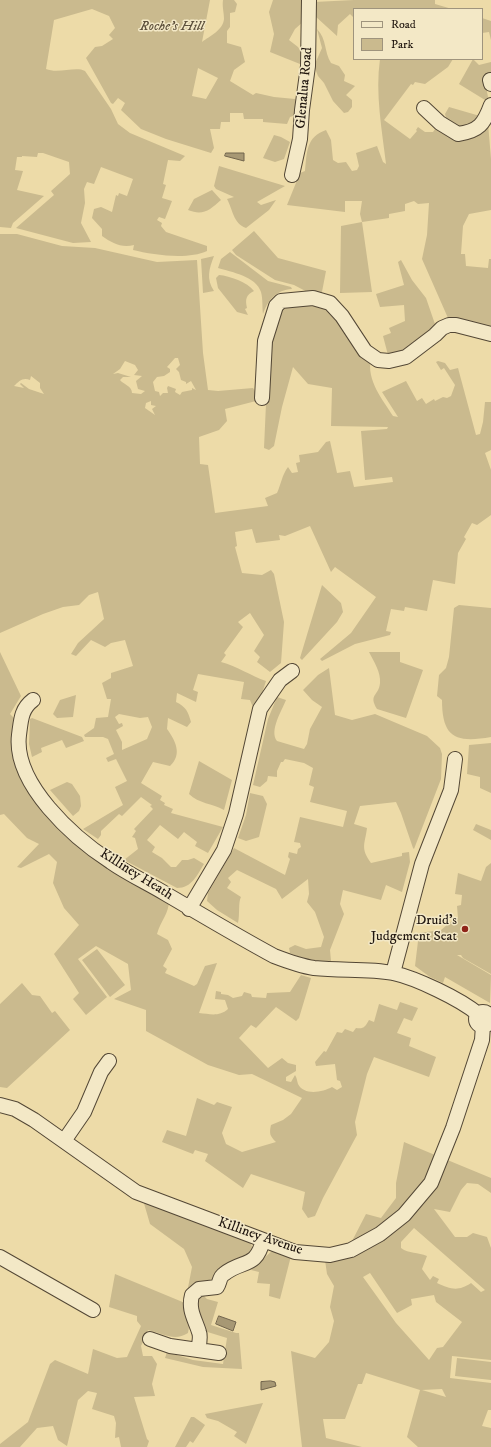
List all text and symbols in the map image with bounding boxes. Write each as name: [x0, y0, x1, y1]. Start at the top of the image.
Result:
legend: [353, 8, 483, 60]
text: Road: [391, 17, 416, 32]
park label: Roche's Hill: [140, 19, 204, 35]
text: Park: [391, 37, 413, 52]
street label: Glenalua Road: [293, 46, 317, 130]
street label: Killiney Heath: [96, 846, 176, 904]
place label: Druid's Judgement Seat: [371, 913, 457, 946]
marker: Druid's Judgement Seat: [460, 924, 470, 934]
street label: Killiney Avenue: [215, 1215, 305, 1259]

